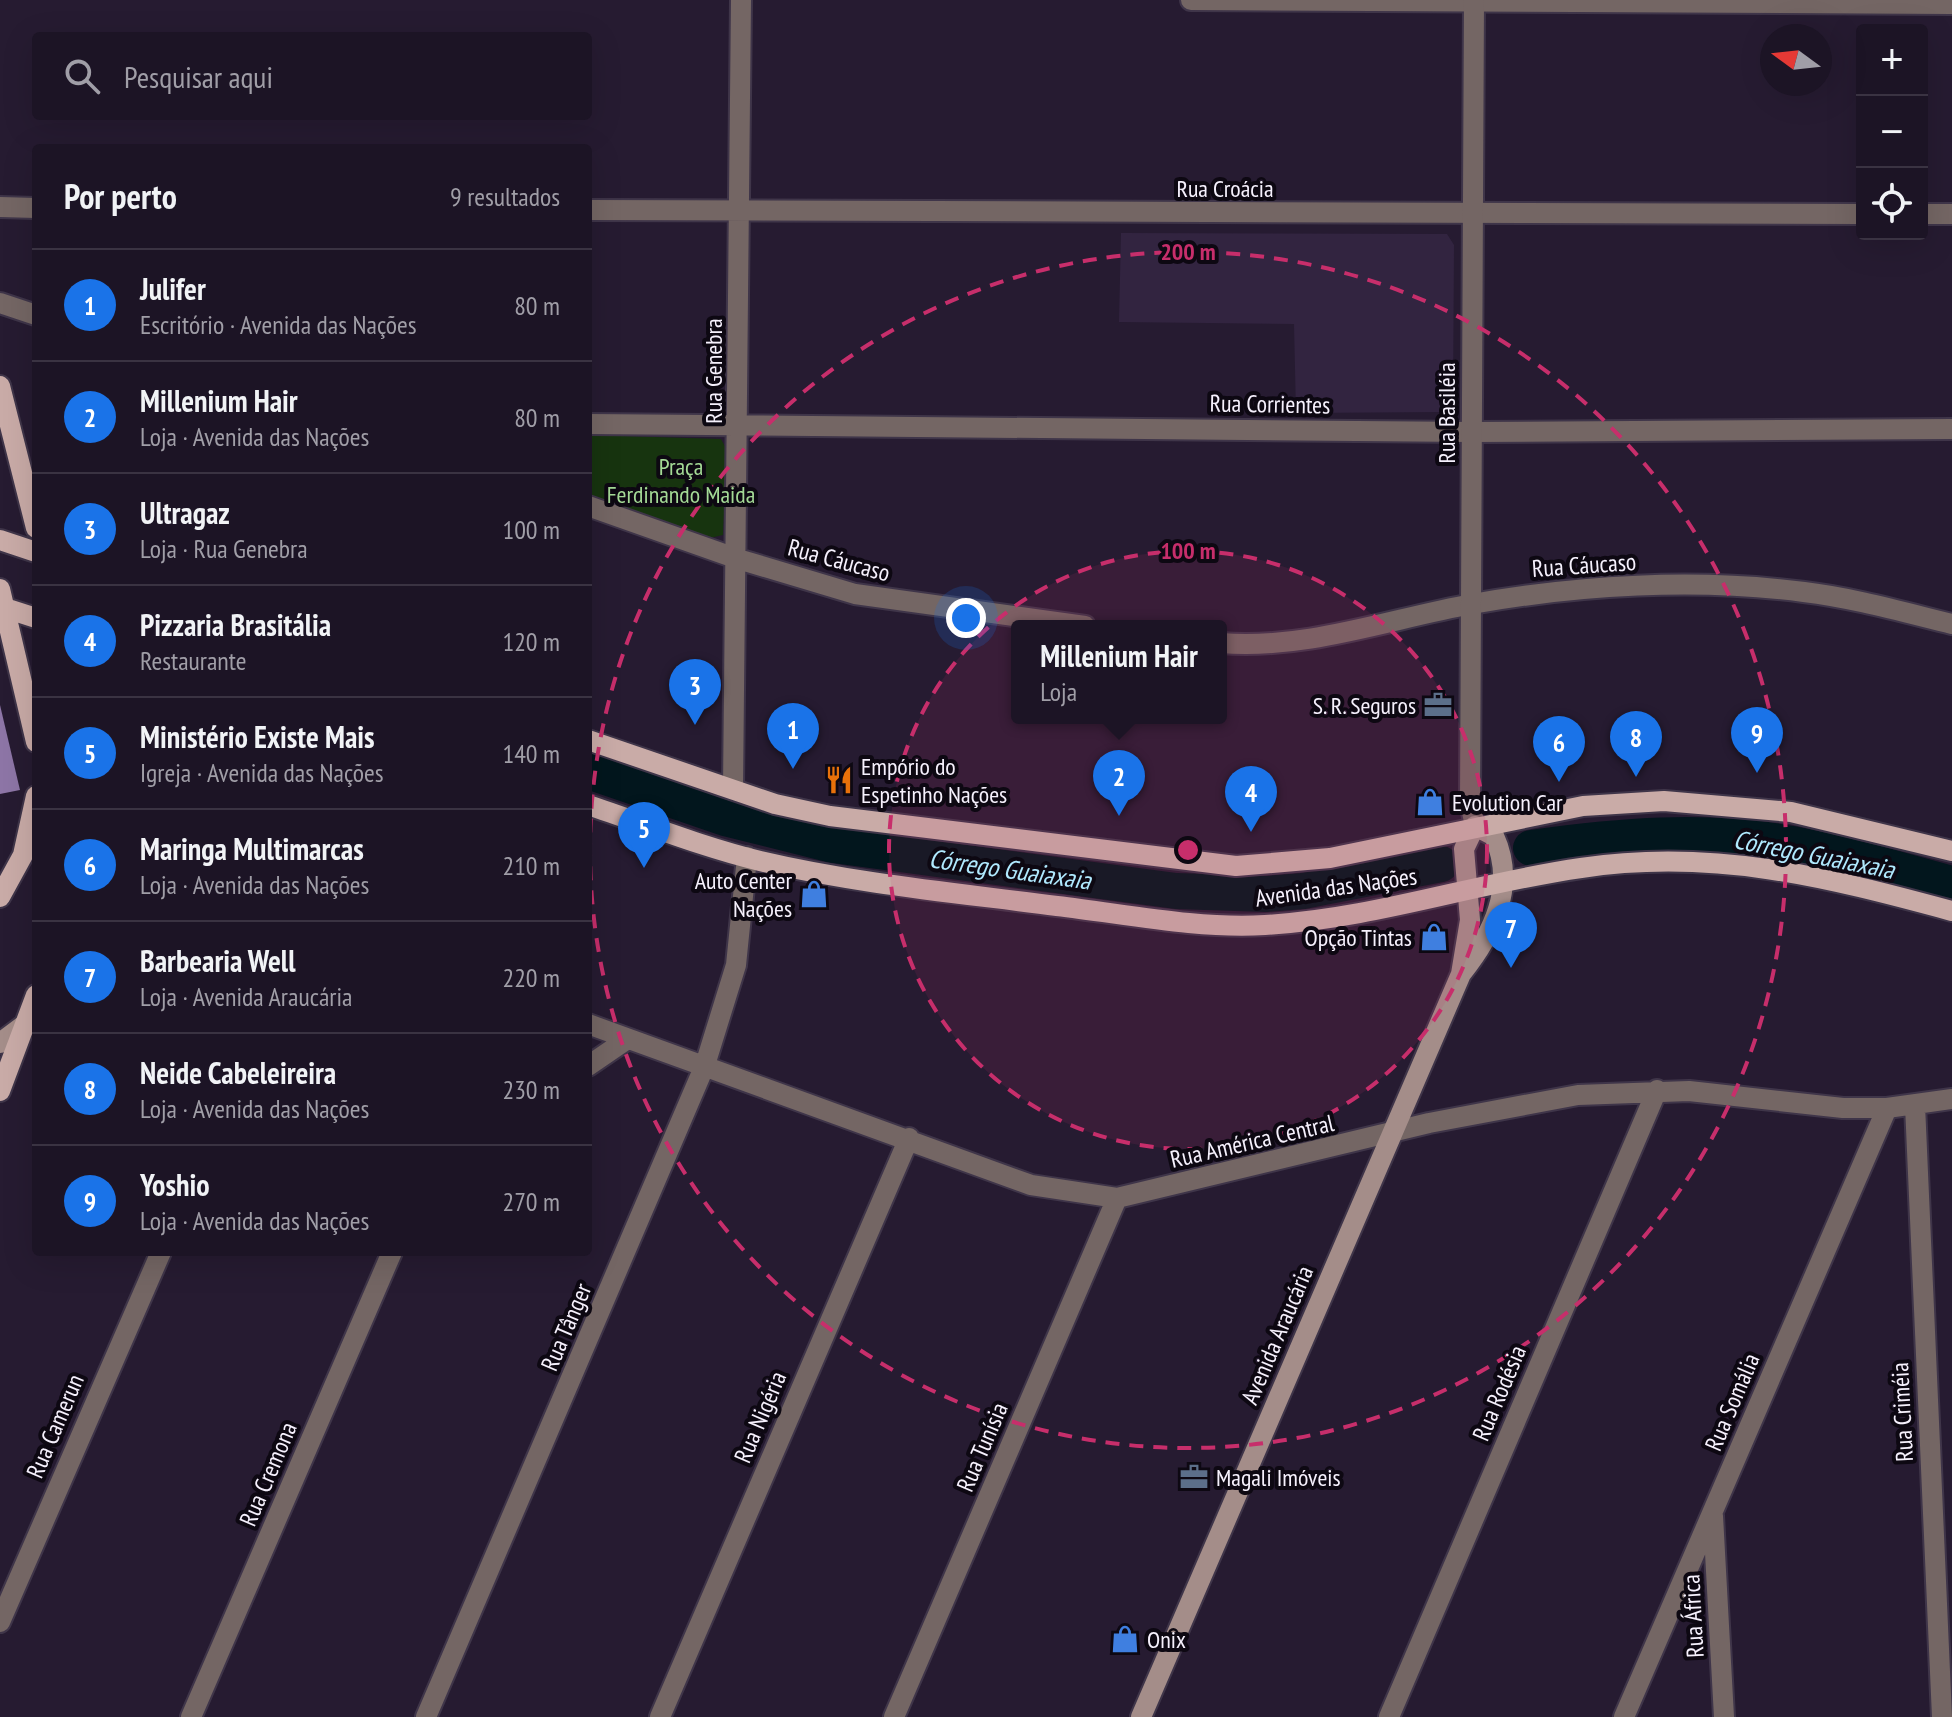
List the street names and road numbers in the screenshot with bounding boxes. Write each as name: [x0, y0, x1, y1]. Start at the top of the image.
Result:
street label: Rua Croácia: [1176, 173, 1274, 204]
street label: Rua Genebra: [698, 318, 729, 424]
street label: Rua Basiléia: [1431, 362, 1462, 464]
street label: Rua Corrientes: [1209, 387, 1331, 421]
street label: Rua Cáucaso: [785, 532, 893, 588]
street label: Rua Cáucaso: [1531, 546, 1637, 584]
street label: Avenida das Nações: [1253, 860, 1419, 914]
street label: Rua América Central: [1167, 1107, 1337, 1175]
street label: Avenida Araucária: [1234, 1261, 1320, 1409]
street label: Rua Tânger: [534, 1278, 598, 1376]
street label: Rua Rodésia: [1465, 1341, 1533, 1445]
street label: Rua Somália: [1698, 1349, 1766, 1455]
street label: Rua Criméia: [1884, 1362, 1920, 1462]
street label: Rua Nigéria: [727, 1367, 793, 1467]
street label: Rua Camerun: [19, 1369, 91, 1483]
street label: Rua Tunísia: [949, 1398, 1015, 1496]
street label: Rua Cremona: [232, 1417, 304, 1531]
street label: Rua África: [1675, 1574, 1711, 1658]

